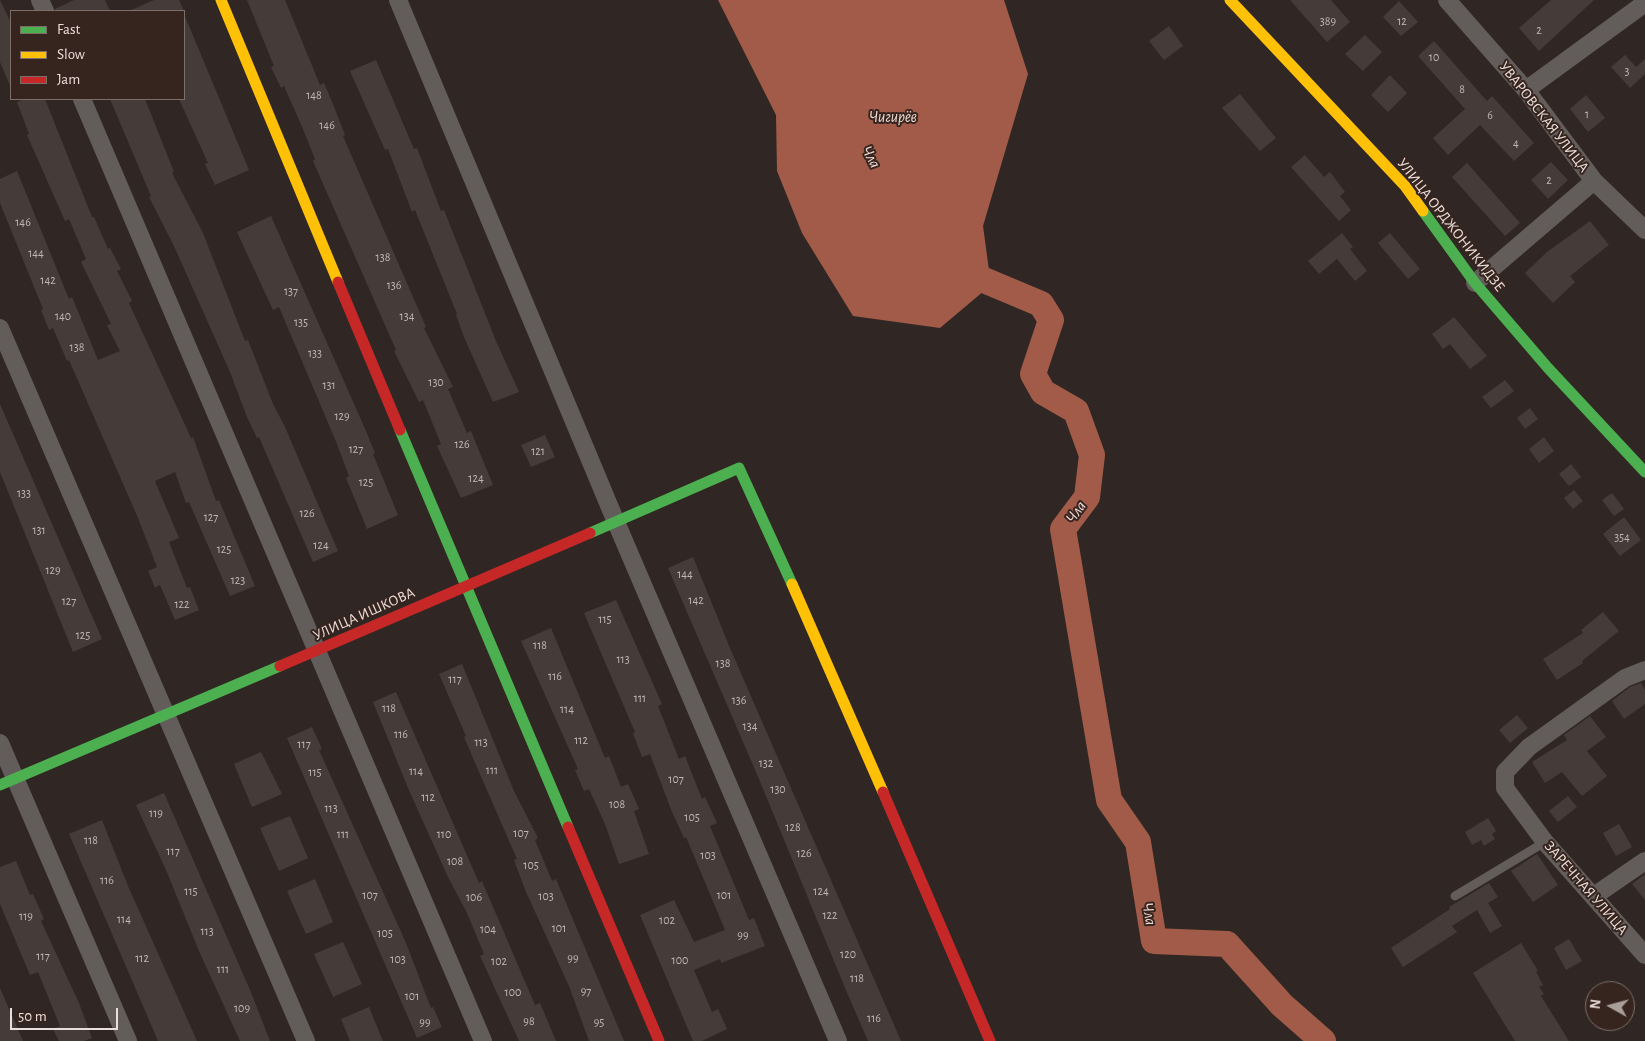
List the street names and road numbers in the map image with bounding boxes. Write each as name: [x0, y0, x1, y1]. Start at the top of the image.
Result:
street label: УВАРОВСКАЯ УЛИЦА: [1495, 58, 1593, 176]
street label: УЛИЦА ОРДЖОНИКИДЗЕ: [1393, 155, 1509, 295]
street label: УЛИЦА ИШКОВА: [310, 583, 418, 645]
street label: ЗАРЕЧНАЯ УЛИЦА: [1540, 837, 1632, 939]

